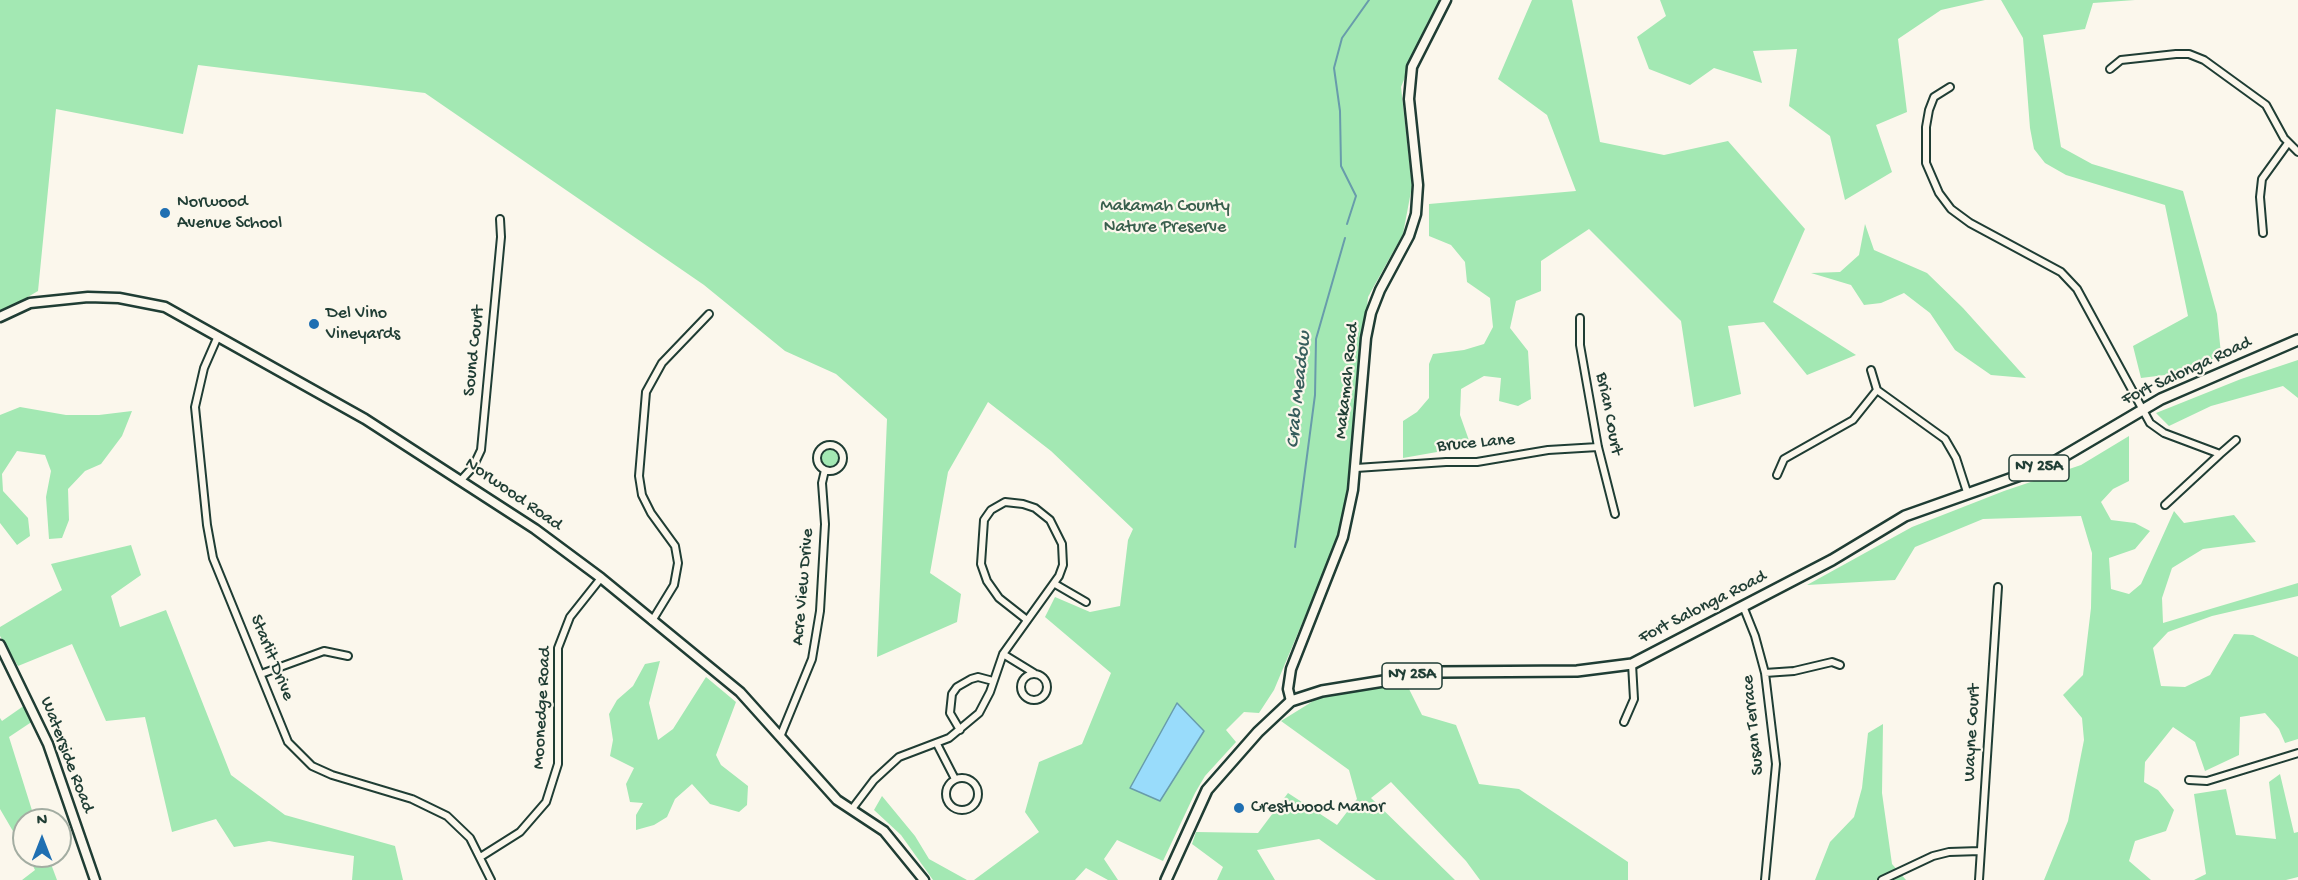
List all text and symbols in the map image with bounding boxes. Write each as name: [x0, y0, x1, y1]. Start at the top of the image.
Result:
place label: Norwood Avenue School: [177, 192, 282, 234]
park label: Makamah County Nature Preserve: [1100, 196, 1230, 238]
marker: Norwood Avenue School: [158, 206, 172, 220]
place label: Del Vino Vineyards: [326, 303, 400, 346]
street label: Sound Court: [460, 305, 490, 397]
marker: Del Vino Vineyards: [307, 317, 321, 331]
street label: Makamah Road: [1331, 322, 1365, 440]
water label: Crab Meadow: [1282, 330, 1318, 450]
street label: Fort Salonga Road: [2119, 333, 2255, 411]
street label: Brian Court: [1589, 371, 1627, 457]
street label: Bruce Lane: [1436, 430, 1516, 458]
street label: Norwood Road: [460, 453, 566, 537]
road number: NY 25A: [2009, 455, 2069, 481]
street label: Acre View Drive: [788, 528, 820, 646]
street label: Fort Salonga Road: [1635, 566, 1771, 650]
street label: Starlit Drive: [244, 612, 298, 704]
street label: Moonedge Road: [529, 646, 557, 770]
road number: NY 25A: [1382, 663, 1442, 689]
street label: Susan Terrace: [1738, 674, 1770, 776]
street label: Wayne Court: [1960, 684, 1986, 782]
street label: Waterside Road: [34, 694, 98, 816]
place label: Crestwood Manor: [1251, 797, 1385, 819]
marker: Crestwood Manor: [1232, 801, 1246, 815]
north arrow: [12, 808, 72, 868]
text: N: [37, 812, 47, 831]

